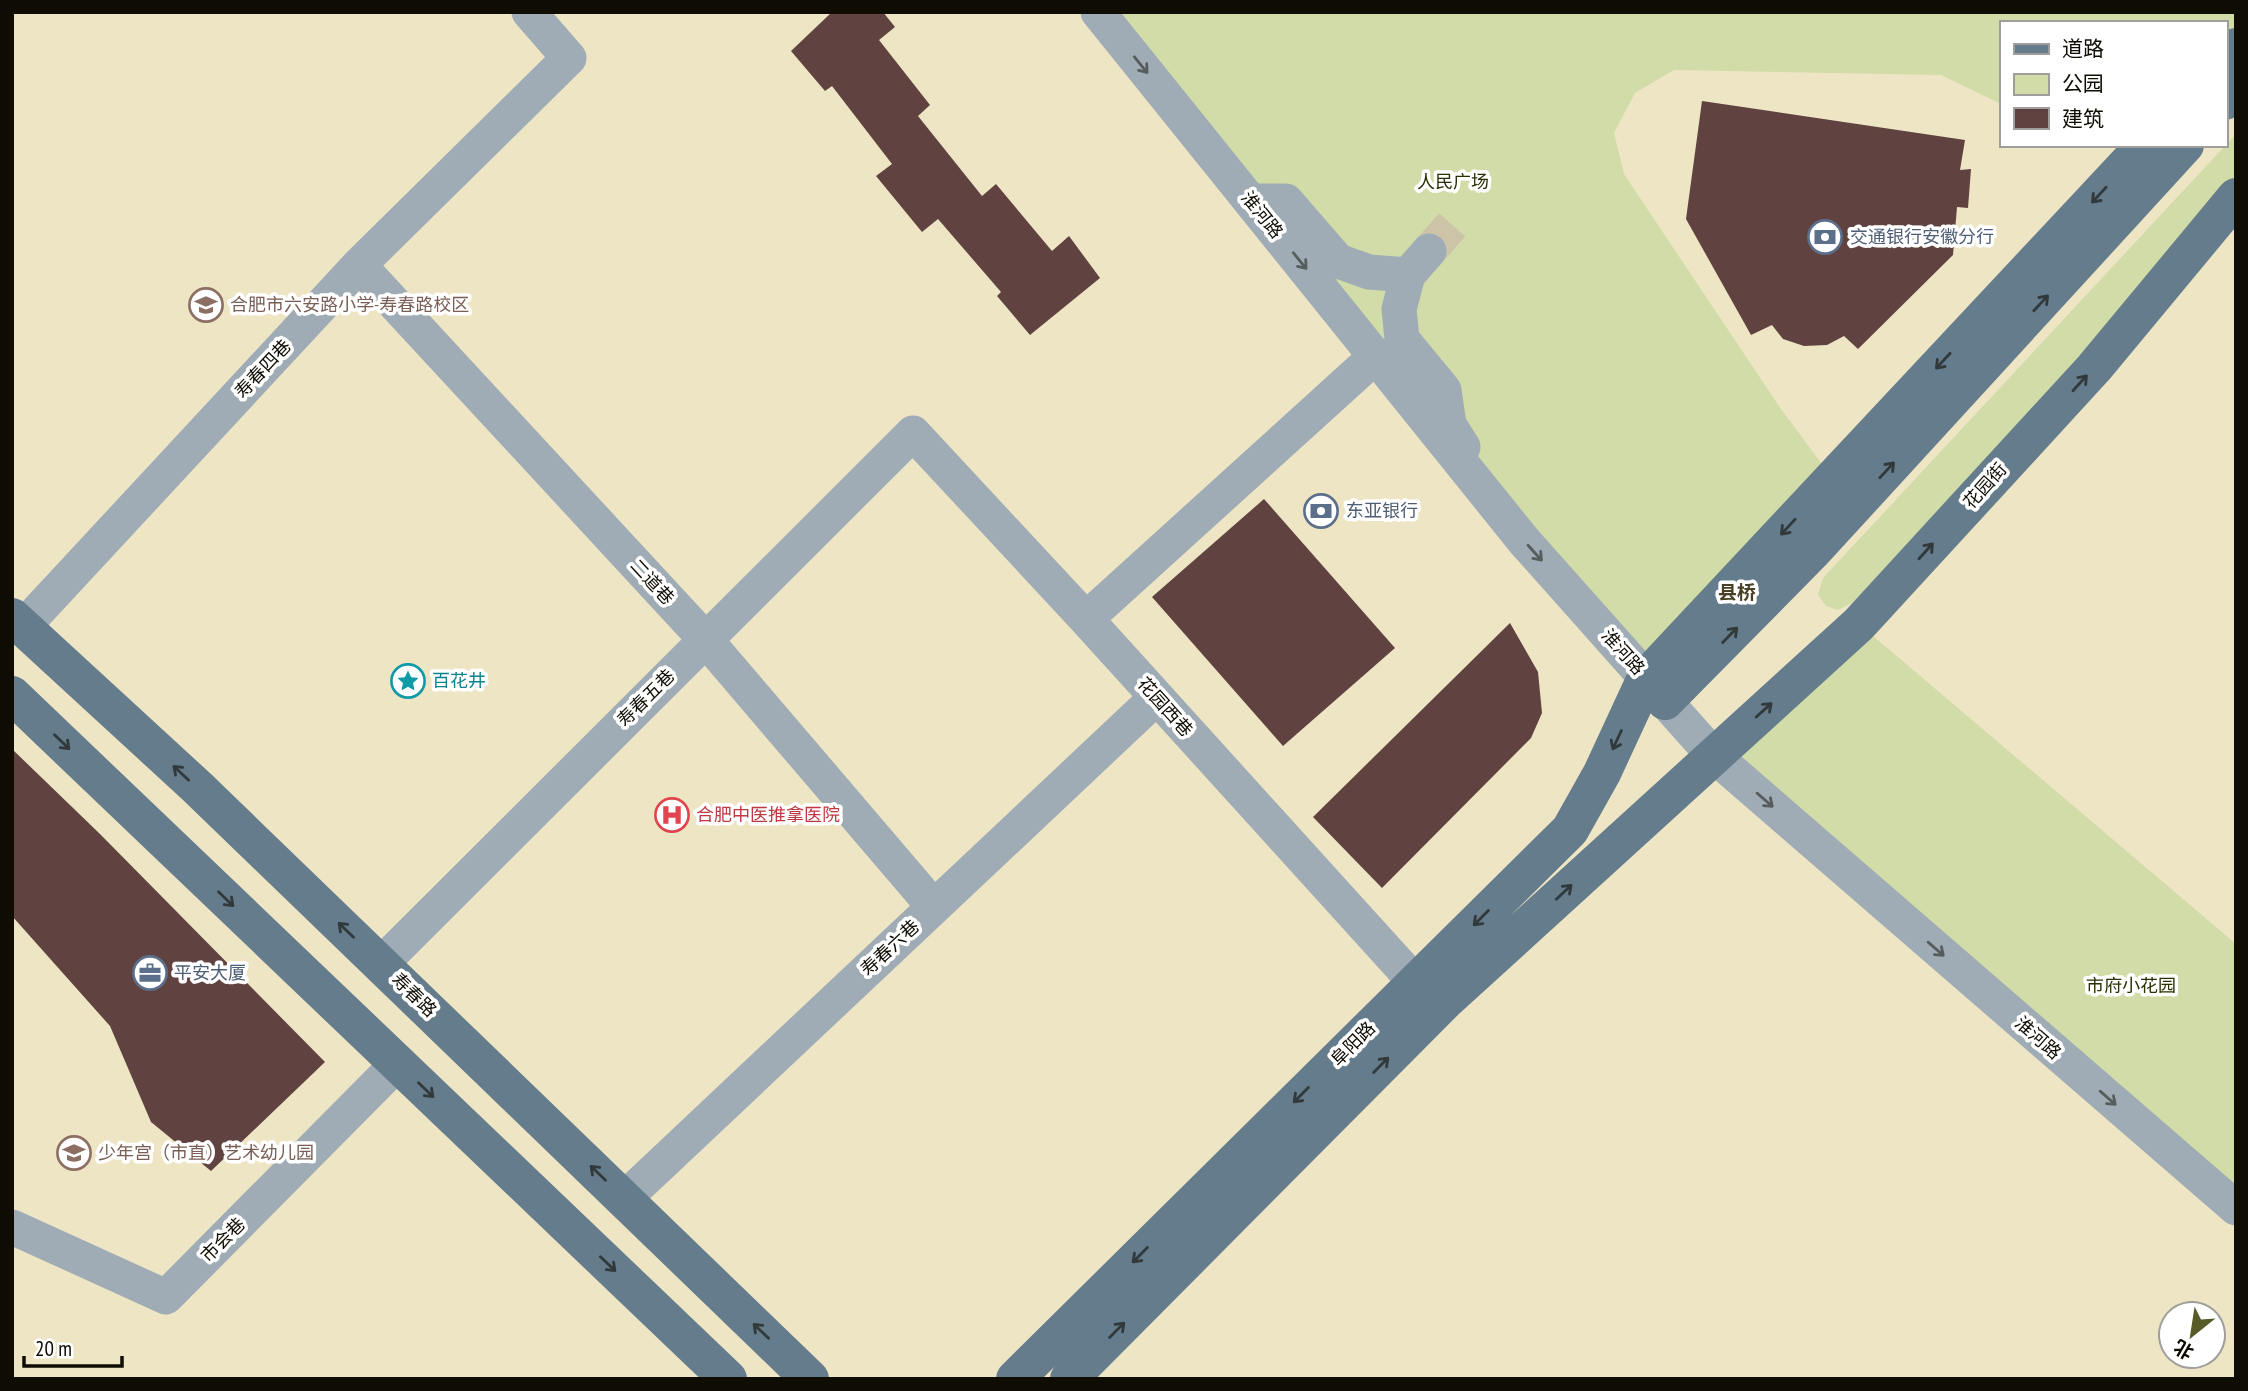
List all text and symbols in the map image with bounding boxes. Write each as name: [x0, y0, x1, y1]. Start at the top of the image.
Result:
legend: [2000, 21, 2227, 147]
text: 道路: [2062, 35, 2104, 62]
one-way arrow: [1133, 56, 1149, 74]
text: 公园: [2062, 70, 2104, 97]
text: 建筑: [2062, 105, 2104, 132]
park label: 人民广场: [1417, 170, 1489, 193]
street label: 淮河路: [1236, 186, 1288, 243]
one-way arrow: [2090, 186, 2107, 203]
bank icon: 交通银行安徽分行: [1806, 218, 1844, 256]
place label: 交通银行安徽分行: [1850, 225, 1994, 248]
one-way arrow: [1292, 252, 1307, 270]
school or university icon: 合肥市六安路小学-寿春路校区: [187, 286, 225, 324]
place label: 合肥市六安路小学-寿春路校区: [230, 293, 469, 316]
one-way arrow: [2032, 294, 2048, 312]
street label: 寿春四巷: [230, 334, 296, 403]
one-way arrow: [1935, 352, 1952, 369]
one-way arrow: [2072, 374, 2088, 392]
street label: 花园街: [1958, 458, 2011, 513]
one-way arrow: [1879, 461, 1895, 479]
bank icon: 东亚银行: [1302, 492, 1340, 530]
place label: 东亚银行: [1346, 499, 1418, 522]
one-way arrow: [1779, 518, 1796, 535]
one-way arrow: [1918, 543, 1935, 560]
one-way arrow: [1527, 544, 1543, 562]
street label: 二道巷: [626, 554, 679, 609]
district label: 县桥: [1718, 580, 1756, 604]
street label: 淮河路: [1597, 624, 1650, 679]
one-way arrow: [1722, 627, 1739, 644]
place icon: 百花井: [389, 662, 427, 700]
street label: 寿春五巷: [612, 664, 679, 731]
place label: 百花井: [432, 669, 486, 692]
street label: 花园西巷: [1133, 672, 1198, 741]
one-way arrow: [1755, 702, 1773, 718]
one-way arrow: [1610, 729, 1623, 750]
one-way arrow: [53, 734, 70, 751]
one-way arrow: [173, 764, 190, 781]
one-way arrow: [1755, 792, 1773, 808]
hospital icon: 合肥中医推拿医院: [653, 796, 691, 834]
place label: 合肥中医推拿医院: [696, 803, 840, 826]
one-way arrow: [1555, 884, 1573, 900]
one-way arrow: [217, 891, 234, 908]
one-way arrow: [1472, 909, 1489, 926]
street label: 寿春六巷: [855, 915, 924, 981]
one-way arrow: [338, 921, 355, 938]
one-way arrow: [1927, 941, 1945, 957]
office icon: 平安大厦: [131, 954, 169, 992]
place label: 平安大厦: [174, 961, 246, 984]
street label: 寿春路: [387, 968, 442, 1022]
park label: 市府小花园: [2086, 974, 2176, 997]
street label: 淮河路: [2010, 1011, 2066, 1064]
street label: 阜阳路: [1325, 1016, 1380, 1071]
one-way arrow: [1373, 1057, 1390, 1074]
one-way arrow: [417, 1082, 434, 1099]
one-way arrow: [1293, 1087, 1310, 1104]
one-way arrow: [2099, 1090, 2117, 1106]
school or university icon: 少年宫（市直）艺术幼儿园: [55, 1134, 93, 1172]
place label: 少年宫（市直）艺术幼儿园: [98, 1141, 314, 1164]
one-way arrow: [589, 1165, 606, 1182]
street label: 市会巷: [195, 1212, 250, 1267]
one-way arrow: [1131, 1247, 1148, 1264]
one-way arrow: [599, 1256, 616, 1273]
north arrow: [2157, 1300, 2227, 1370]
one-way arrow: [1108, 1322, 1125, 1339]
one-way arrow: [753, 1323, 770, 1340]
scale bar: [24, 1324, 122, 1368]
text: 20 m: [35, 1335, 72, 1362]
text: 北: [2169, 1335, 2198, 1365]

